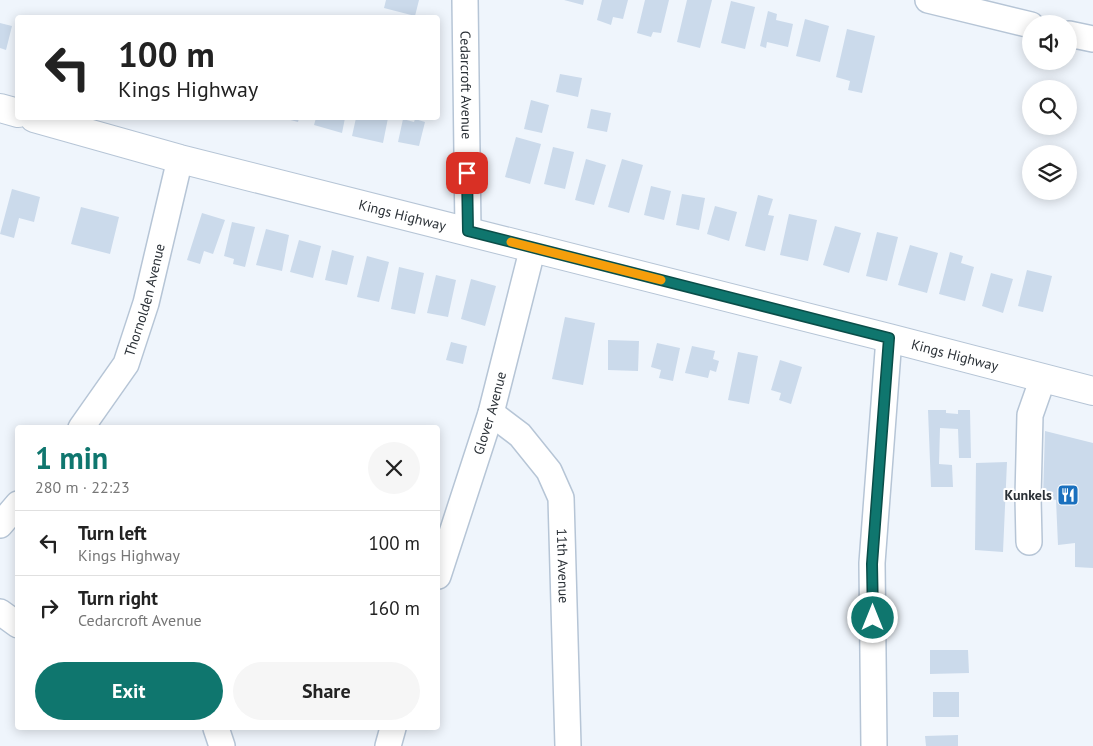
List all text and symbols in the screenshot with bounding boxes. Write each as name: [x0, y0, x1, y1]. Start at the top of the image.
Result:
map controls: [1022, 15, 1077, 200]
button: sound: [1022, 15, 1077, 70]
text: 100 m: [118, 31, 215, 77]
street label: Cedarcroft Avenue: [456, 31, 476, 139]
icon: left: [35, 35, 100, 100]
text: Kings Highway: [118, 75, 258, 103]
button: search: [1022, 80, 1077, 135]
button: layers: [1022, 145, 1077, 200]
pin: [446, 152, 488, 194]
icon: arrive: [453, 159, 481, 187]
street label: Kings Highway: [357, 195, 448, 235]
street label: Thornolden Avenue: [120, 242, 169, 359]
street label: Kings Highway: [909, 335, 1001, 375]
street label: Glover Avenue: [469, 370, 510, 457]
text: 1 min: [35, 438, 108, 477]
button: close: [368, 442, 420, 494]
text: 280 m · 22:23: [35, 477, 130, 497]
restaurant icon: Kunkels: [1056, 483, 1080, 507]
place label: Kunkels: [1005, 486, 1052, 504]
text: Turn left: [78, 521, 147, 545]
street label: 11th Avenue: [553, 528, 573, 603]
icon: left: [35, 529, 63, 557]
text: 100 m: [368, 531, 420, 555]
text: Kings Highway: [78, 545, 180, 565]
text: Turn right: [78, 586, 158, 610]
position arrow: [846, 591, 898, 643]
icon: right: [35, 594, 63, 622]
text: 160 m: [368, 596, 420, 620]
text: Cedarcroft Avenue: [78, 610, 202, 630]
button: Exit: [35, 662, 223, 720]
button: Share: [233, 662, 420, 720]

